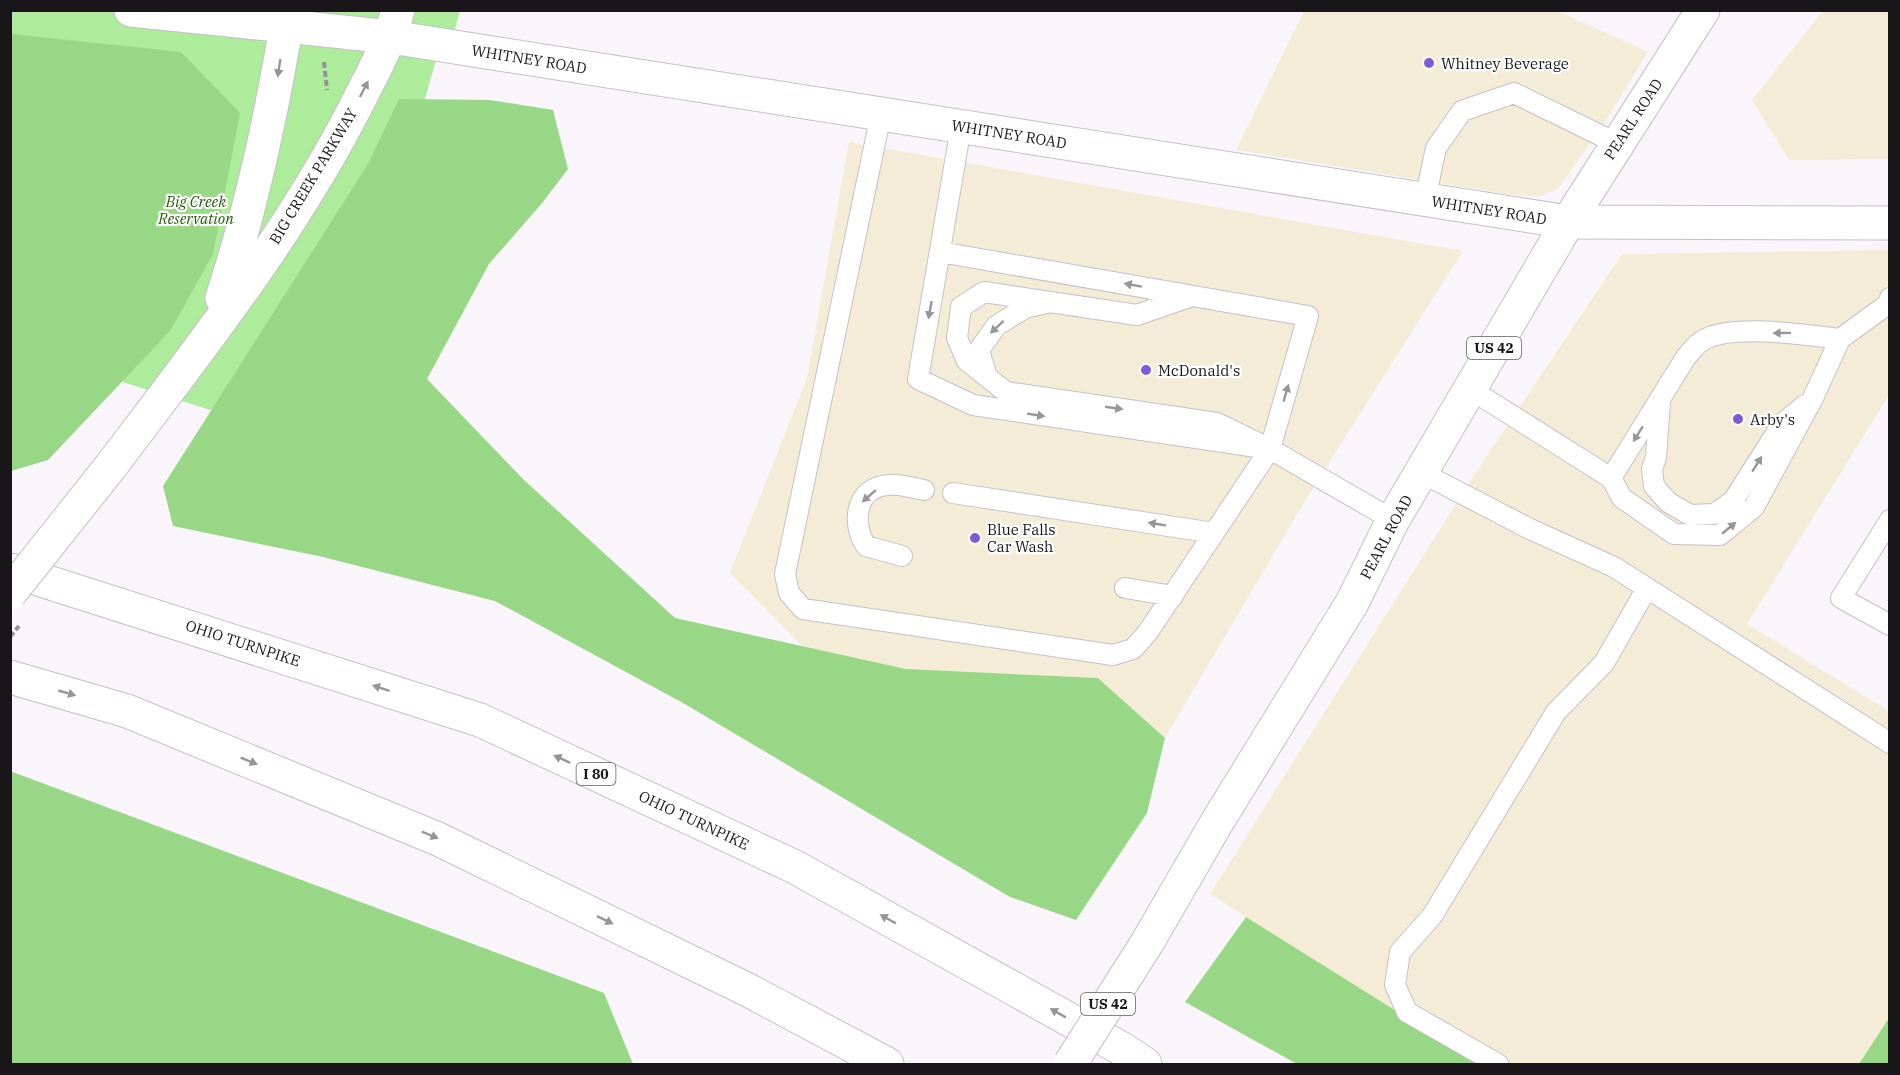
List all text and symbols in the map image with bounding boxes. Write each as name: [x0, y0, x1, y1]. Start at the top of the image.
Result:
street label: WHITNEY ROAD: [470, 41, 588, 77]
place label: Whitney Beverage: [1441, 54, 1569, 73]
marker: Whitney Beverage: [1422, 56, 1436, 70]
one-way arrow: [275, 59, 284, 78]
street label: PEARL ROAD: [1600, 75, 1666, 163]
one-way arrow: [360, 80, 369, 97]
street label: BIG CREEK PARKWAY: [265, 104, 361, 247]
street label: WHITNEY ROAD: [950, 116, 1068, 152]
park label: Big Creek Reservation: [157, 192, 234, 228]
street label: WHITNEY ROAD: [1430, 192, 1548, 228]
one-way arrow: [1123, 281, 1142, 290]
one-way arrow: [925, 300, 934, 319]
one-way arrow: [990, 320, 1005, 334]
one-way arrow: [1773, 328, 1792, 337]
road number: US 42: [1467, 337, 1521, 359]
place label: McDonald's: [1158, 361, 1240, 380]
marker: McDonald's: [1139, 363, 1153, 377]
one-way arrow: [1282, 384, 1291, 402]
one-way arrow: [1104, 403, 1123, 412]
one-way arrow: [1027, 410, 1046, 419]
place label: Arby's: [1750, 410, 1795, 429]
marker: Arby's: [1731, 412, 1745, 426]
one-way arrow: [1633, 426, 1644, 442]
one-way arrow: [1751, 456, 1763, 472]
one-way arrow: [862, 489, 877, 503]
street label: PEARL ROAD: [1356, 492, 1416, 582]
place label: Blue Falls Car Wash: [987, 520, 1056, 556]
one-way arrow: [1147, 520, 1166, 529]
one-way arrow: [1721, 522, 1736, 535]
marker: Blue Falls Car Wash: [968, 531, 982, 545]
street label: OHIO TURNPIKE: [183, 616, 303, 670]
one-way arrow: [372, 683, 390, 692]
one-way arrow: [58, 689, 76, 698]
one-way arrow: [554, 754, 571, 763]
one-way arrow: [241, 756, 259, 766]
road number: I 80: [576, 763, 616, 785]
street label: OHIO TURNPIKE: [636, 786, 752, 854]
one-way arrow: [421, 830, 439, 840]
one-way arrow: [879, 914, 896, 924]
one-way arrow: [597, 915, 614, 925]
road number: US 42: [1081, 993, 1135, 1015]
one-way arrow: [1050, 1009, 1067, 1019]

